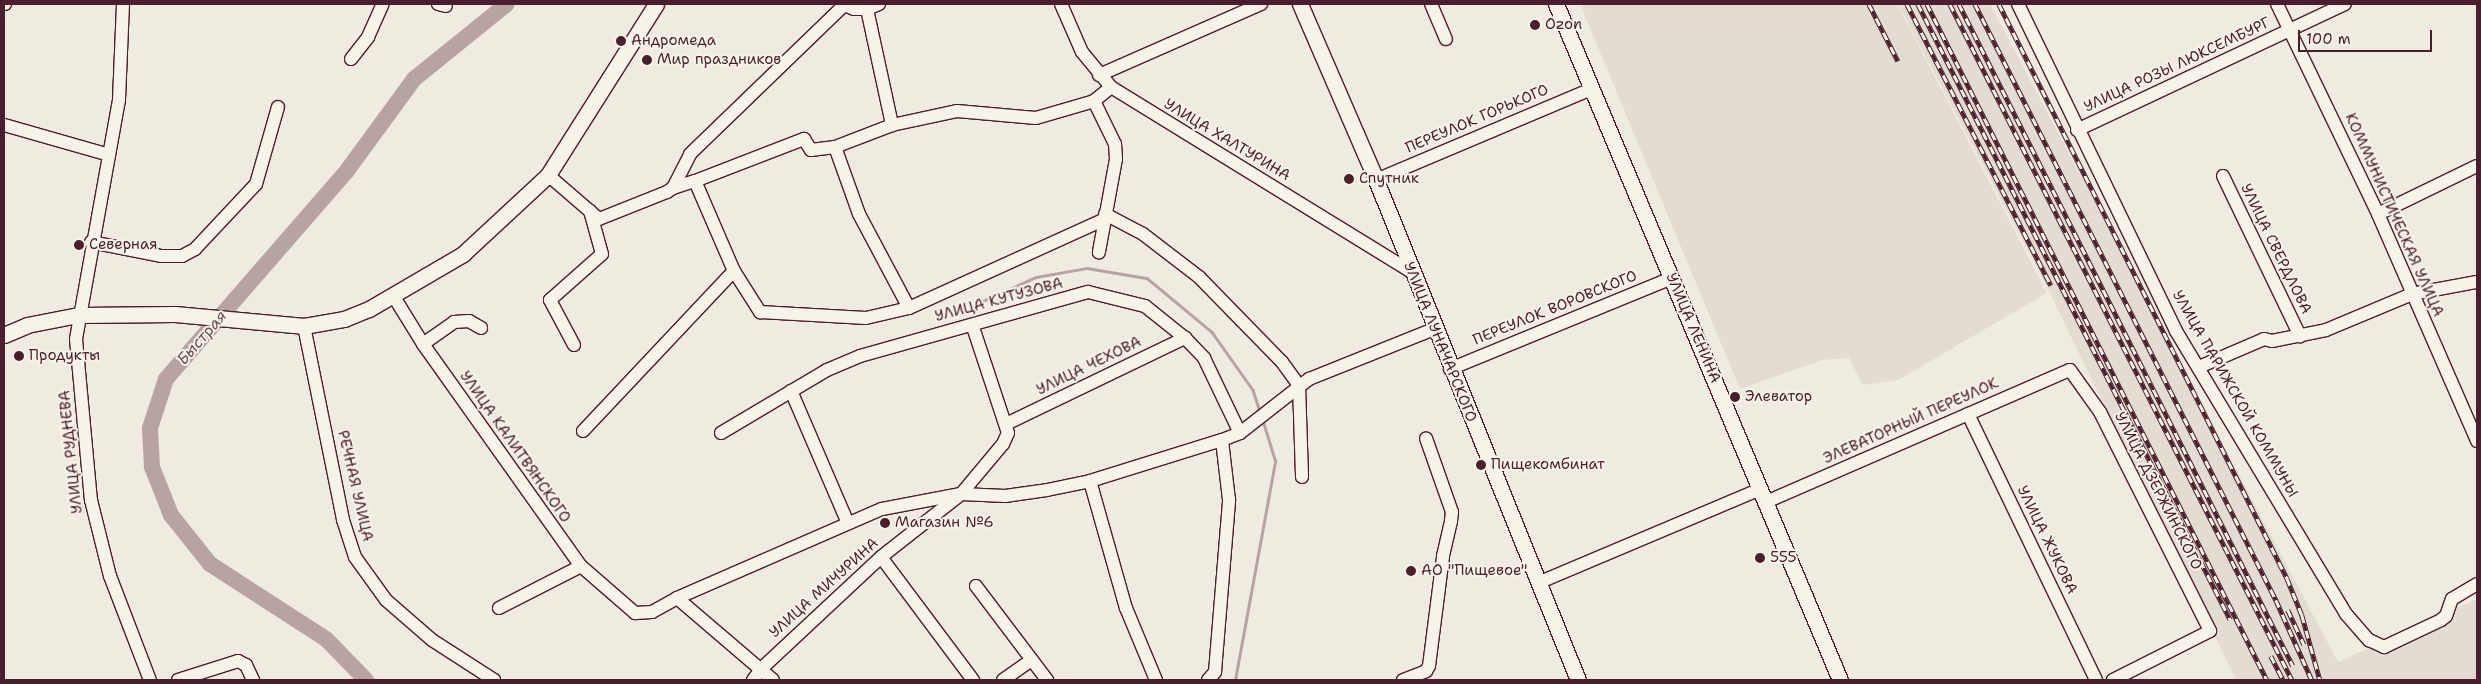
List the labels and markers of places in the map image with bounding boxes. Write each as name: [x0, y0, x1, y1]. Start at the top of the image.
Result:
place label: Ozon: [1545, 16, 1582, 34]
marker: Ozon: [1529, 19, 1541, 31]
place label: Андромеда: [631, 32, 716, 50]
marker: Андромеда: [615, 35, 627, 47]
place label: Мир праздников: [657, 51, 781, 69]
marker: Мир праздников: [641, 54, 653, 66]
place label: Спутник: [1359, 170, 1419, 188]
marker: Спутник: [1343, 173, 1355, 185]
place label: Северная: [89, 236, 157, 254]
marker: Северная: [73, 239, 85, 251]
place label: Продукты: [29, 347, 100, 365]
marker: Продукты: [13, 350, 25, 362]
place label: Элеватор: [1745, 388, 1812, 406]
marker: Элеватор: [1729, 391, 1741, 403]
place label: Пищекомбинат: [1491, 456, 1605, 474]
marker: Пищекомбинат: [1475, 459, 1487, 471]
place label: Магазин №6: [895, 514, 994, 532]
marker: Магазин №6: [879, 517, 891, 529]
place label: 555: [1770, 549, 1797, 567]
marker: 555: [1754, 552, 1766, 564]
place label: АО "Пищевое": [1421, 562, 1527, 580]
marker: АО "Пищевое": [1405, 565, 1417, 577]

